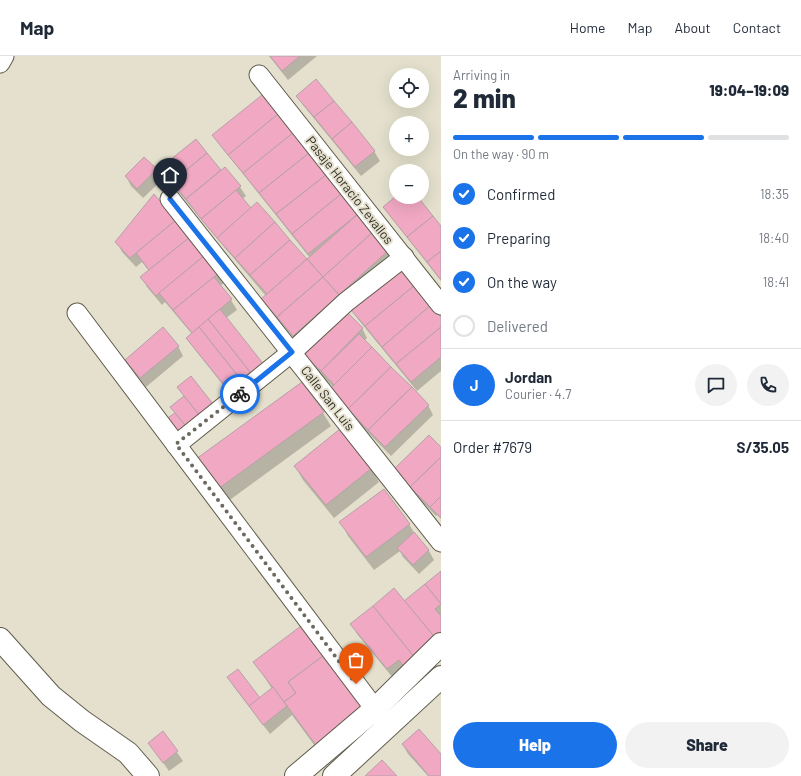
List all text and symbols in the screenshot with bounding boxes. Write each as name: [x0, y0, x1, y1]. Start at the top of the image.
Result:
text: Map: [20, 16, 54, 39]
text: Home: [570, 19, 606, 36]
text: Map: [628, 19, 652, 36]
text: About: [674, 19, 711, 36]
text: Contact: [733, 19, 781, 36]
text: Arriving in: [453, 67, 510, 83]
map controls: [389, 68, 429, 204]
button: locate: [389, 68, 429, 108]
text: 19:04–19:09: [709, 81, 789, 99]
text: 2 min: [453, 82, 516, 113]
button: +: [389, 116, 429, 156]
street label: Pasaje Horacio Zevallos: [303, 133, 397, 247]
text: On the way · 90 m: [453, 146, 549, 162]
pin: [153, 158, 187, 199]
icon: home: [159, 164, 181, 186]
button: −: [389, 164, 429, 204]
icon: check: [453, 183, 475, 205]
text: Confirmed: [487, 185, 555, 203]
text: 18:35: [760, 186, 789, 202]
icon: check: [453, 227, 475, 249]
text: Preparing: [487, 229, 551, 247]
text: 18:40: [759, 230, 789, 246]
icon: check: [453, 271, 475, 293]
text: On the way: [487, 273, 557, 291]
text: 18:41: [763, 274, 789, 290]
text: Delivered: [487, 317, 548, 335]
street label: Calle San Luis: [298, 362, 358, 434]
button: chat: [695, 364, 737, 406]
button: phone: [747, 364, 789, 406]
text: Jordan: [505, 368, 552, 386]
courier: [220, 374, 260, 414]
text: J: [470, 376, 478, 394]
icon: bike: [229, 383, 251, 405]
text: Courier · 4.7: [505, 386, 572, 402]
text: Order #7679: [453, 438, 532, 456]
text: S/35.05: [736, 438, 789, 456]
pin: [339, 643, 373, 684]
icon: bag: [345, 649, 367, 671]
button: Help: [453, 722, 617, 768]
button: Share: [625, 722, 789, 768]

